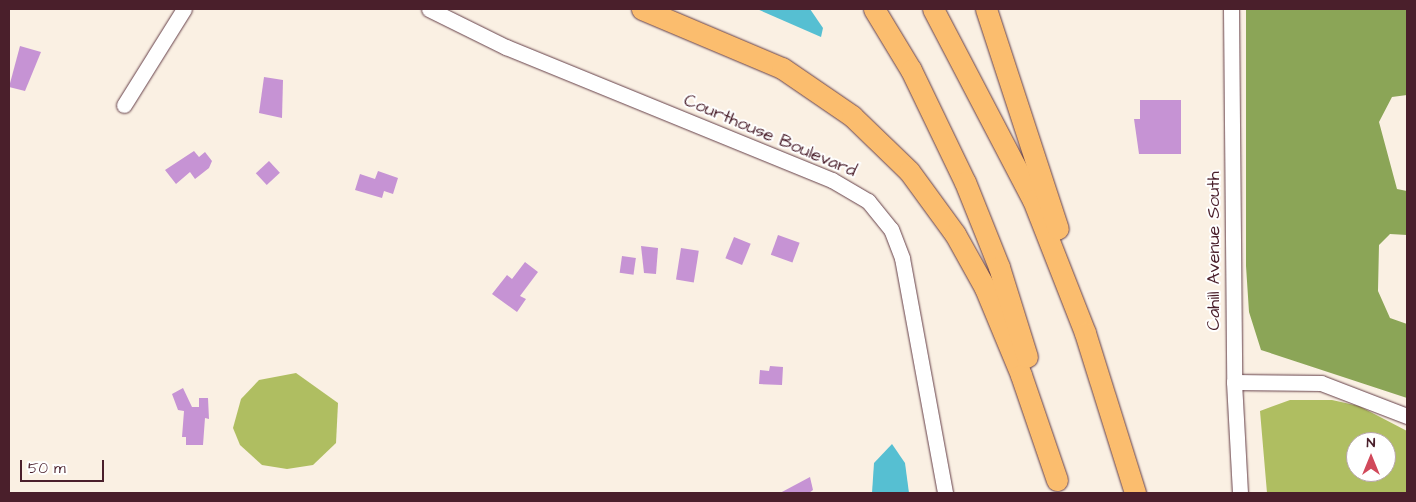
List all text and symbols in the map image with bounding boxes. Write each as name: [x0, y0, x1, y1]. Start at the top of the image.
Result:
street label: Courthouse Boulevard: [680, 90, 860, 182]
street label: Cahill Avenue South: [1203, 171, 1225, 331]
north arrow: [1346, 432, 1396, 482]
text: N: [1367, 433, 1375, 453]
scale bar: [22, 450, 106, 482]
text: 50 m: [28, 458, 66, 479]

